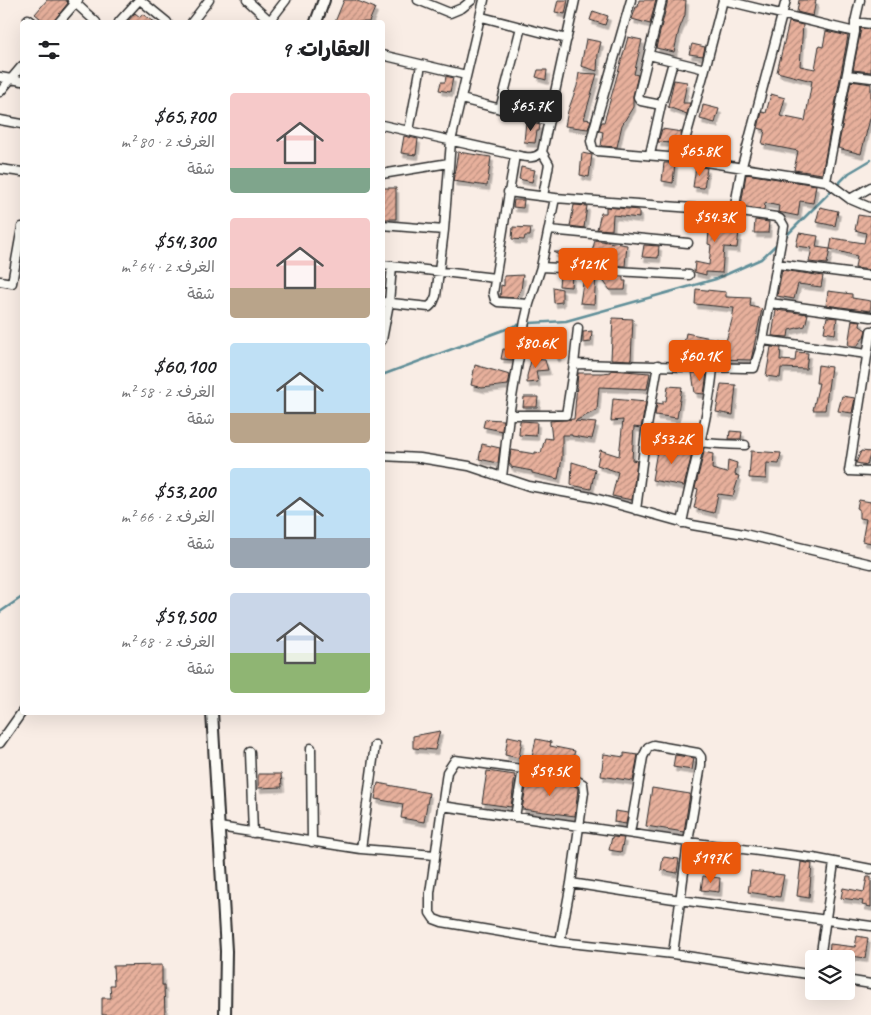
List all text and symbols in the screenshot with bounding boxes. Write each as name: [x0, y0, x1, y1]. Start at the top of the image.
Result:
icon: filters: [35, 36, 63, 64]
text: العقارات: 9: [281, 36, 370, 62]
pin: $65.7K: [490, 90, 572, 132]
text: $65.7K: [511, 96, 551, 116]
text: $65,700: [154, 103, 215, 129]
icon: home: [270, 113, 330, 173]
text: الغرف: 2 · 80 m²: [121, 132, 215, 152]
pin: $65.8K: [659, 134, 741, 177]
text: $65.8K: [680, 141, 720, 161]
text: شقة: [187, 159, 215, 179]
pin: $54.3K: [674, 200, 756, 243]
text: $54.3K: [695, 207, 735, 227]
text: $54,300: [154, 228, 215, 254]
icon: home: [270, 238, 330, 298]
pin: $121K: [553, 248, 623, 290]
text: $121K: [570, 254, 606, 274]
text: الغرف: 2 · 64 m²: [121, 257, 215, 277]
text: شقة: [187, 284, 215, 304]
pin: $80.6K: [495, 326, 577, 369]
text: $80.6K: [516, 333, 556, 353]
pin: $60.1K: [659, 340, 741, 382]
text: $60.1K: [680, 346, 720, 366]
text: $60,100: [154, 353, 215, 379]
icon: home: [270, 363, 330, 423]
text: الغرف: 2 · 58 m²: [121, 382, 215, 402]
text: شقة: [187, 409, 215, 429]
pin: $53.2K: [631, 422, 713, 465]
text: $53.2K: [652, 429, 692, 449]
text: $53,200: [154, 478, 215, 504]
icon: home: [270, 488, 330, 548]
text: الغرف: 2 · 66 m²: [121, 507, 215, 527]
text: شقة: [187, 534, 215, 554]
text: $59,500: [155, 603, 215, 629]
icon: home: [270, 613, 330, 673]
text: الغرف: 2 · 68 m²: [121, 632, 215, 652]
text: شقة: [187, 659, 215, 679]
pin: $59.5K: [509, 754, 591, 797]
text: $59.5K: [530, 761, 570, 781]
pin: $197K: [676, 842, 746, 884]
text: $197K: [693, 848, 729, 868]
map controls: [805, 950, 855, 1000]
button: layers: [805, 950, 855, 1000]

